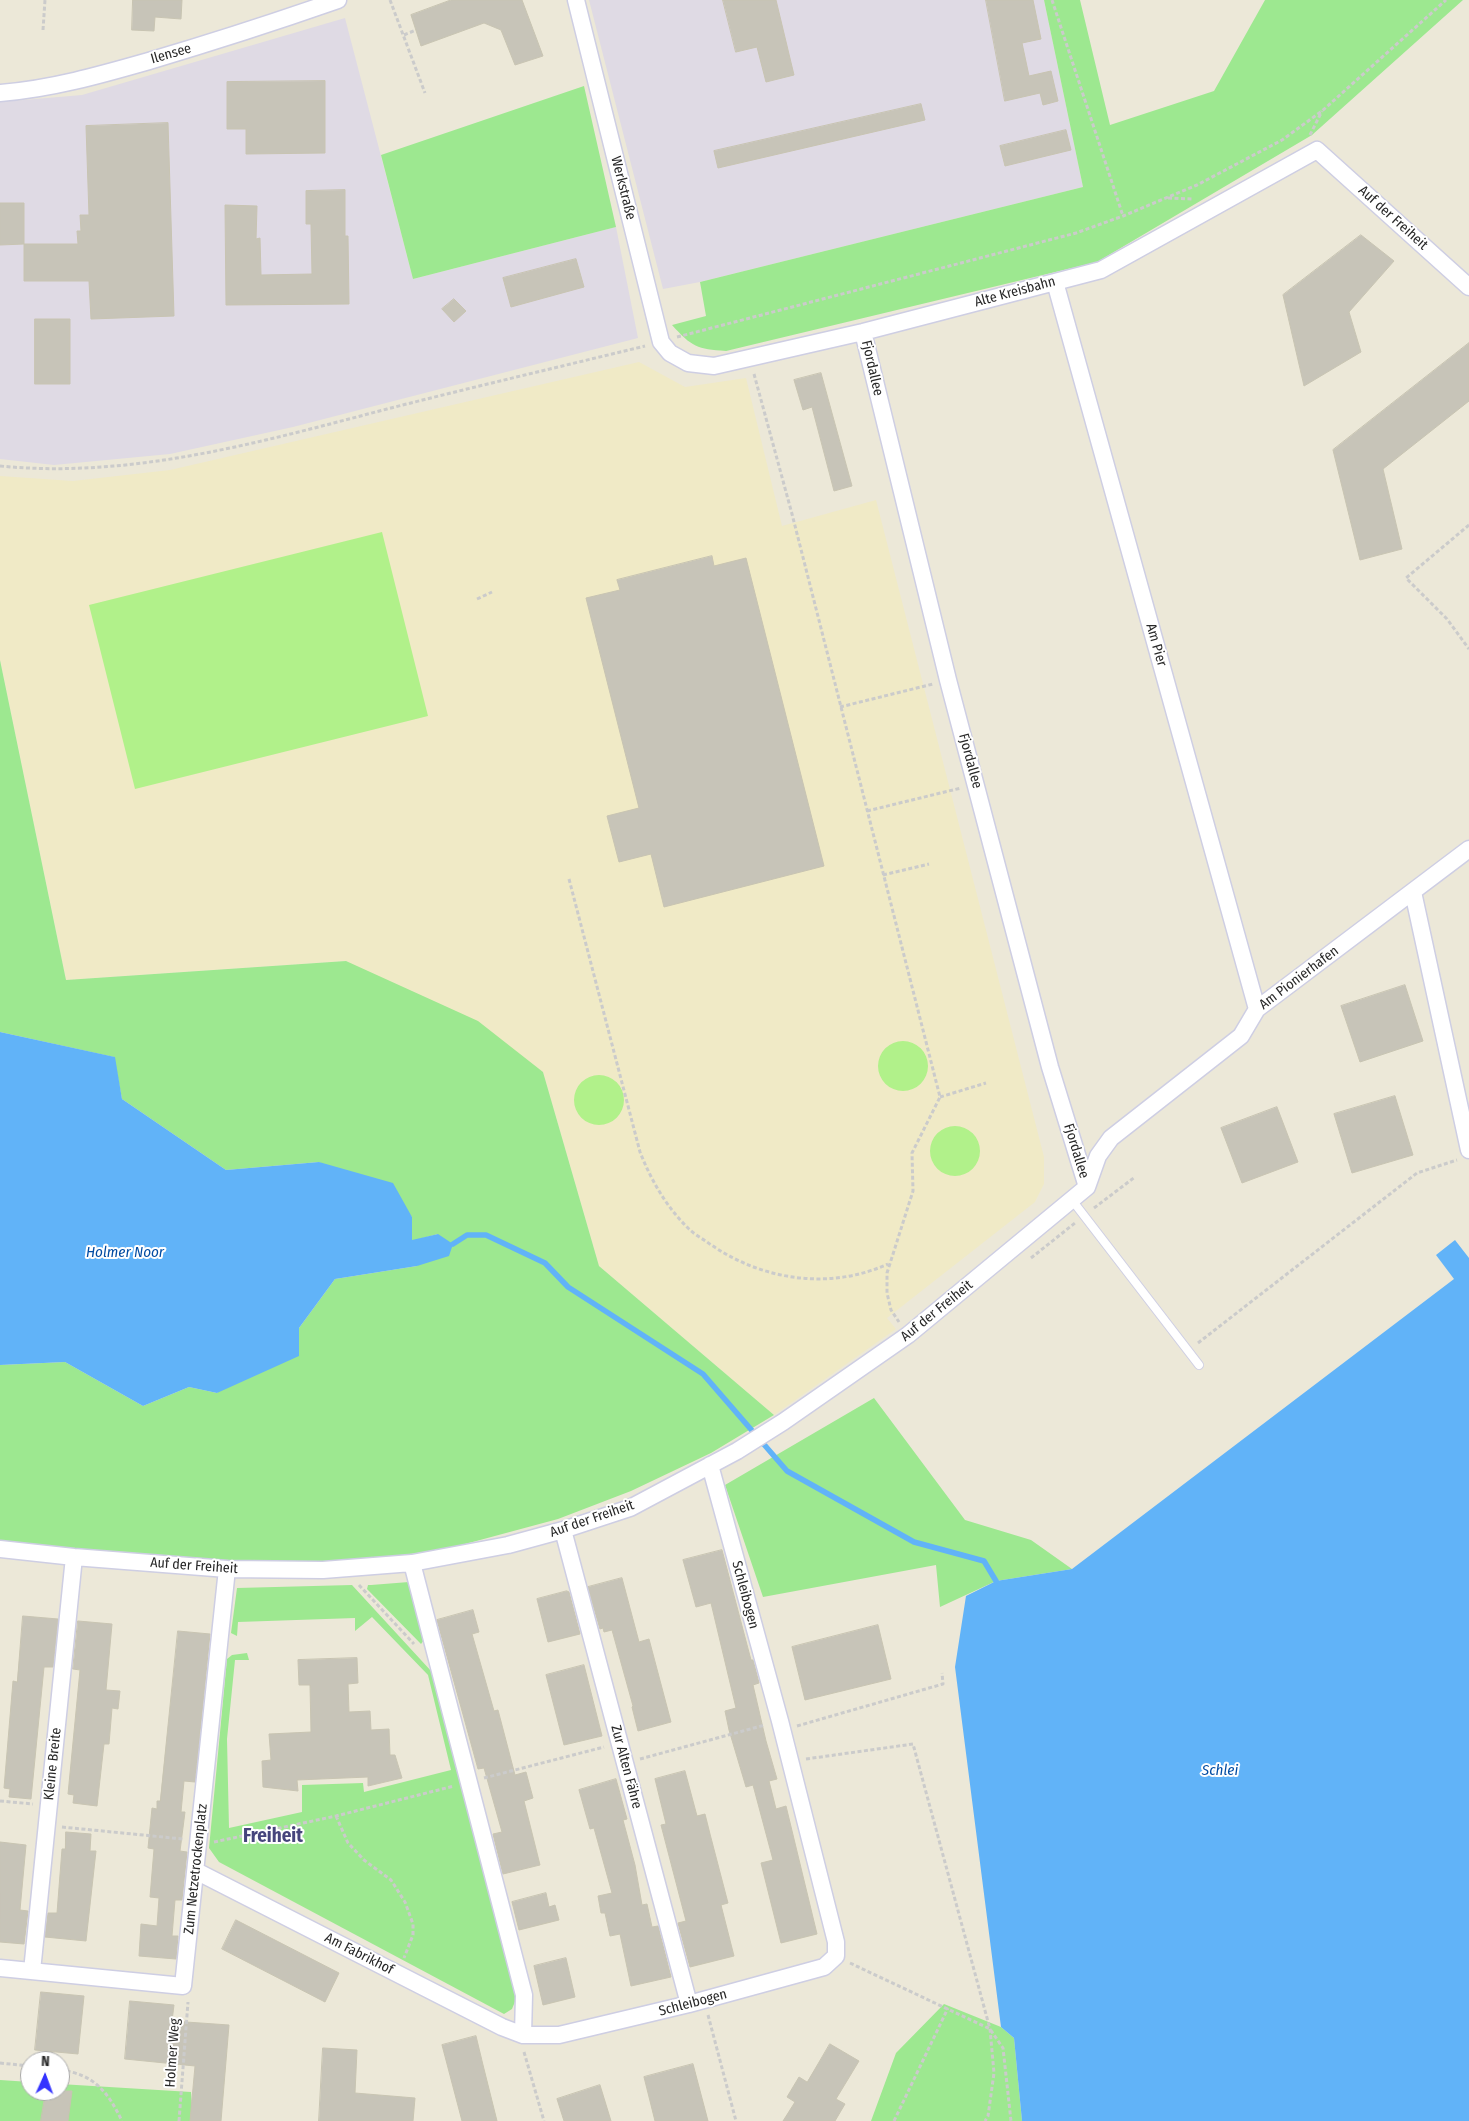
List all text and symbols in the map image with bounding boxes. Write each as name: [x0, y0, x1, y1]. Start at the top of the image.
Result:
street label: Ilensee: [149, 40, 193, 68]
street label: Werkstraße: [607, 154, 639, 222]
street label: Auf der Freiheit: [1355, 182, 1431, 254]
street label: Alte Kreisbahn: [973, 273, 1057, 311]
street label: Fjordallee: [857, 339, 887, 397]
street label: Am Pier: [1142, 622, 1170, 668]
street label: Fjordallee: [955, 732, 985, 790]
street label: Am Pionierhafen: [1256, 943, 1342, 1013]
street label: Fjordallee: [1060, 1122, 1092, 1180]
water label: Holmer Noor: [86, 1244, 164, 1262]
street label: Auf der Freiheit: [898, 1277, 976, 1345]
street label: Auf der Freiheit: [548, 1497, 636, 1541]
street label: Auf der Freiheit: [150, 1555, 238, 1577]
street label: Schleibogen: [728, 1559, 762, 1631]
street label: Zur Alten Fähre: [607, 1723, 645, 1811]
street label: Kleine Breite: [41, 1727, 65, 1801]
water label: Schlei: [1202, 1762, 1238, 1780]
street label: Zum Netzetrockenplatz: [181, 1803, 211, 1935]
district label: Freiheit: [243, 1826, 303, 1848]
street label: Am Fabrikhof: [322, 1929, 396, 1979]
street label: Schleibogen: [657, 1986, 729, 2020]
street label: Holmer Weg: [162, 2018, 184, 2088]
north arrow: [20, 2051, 70, 2101]
text: N: [41, 2053, 50, 2070]

